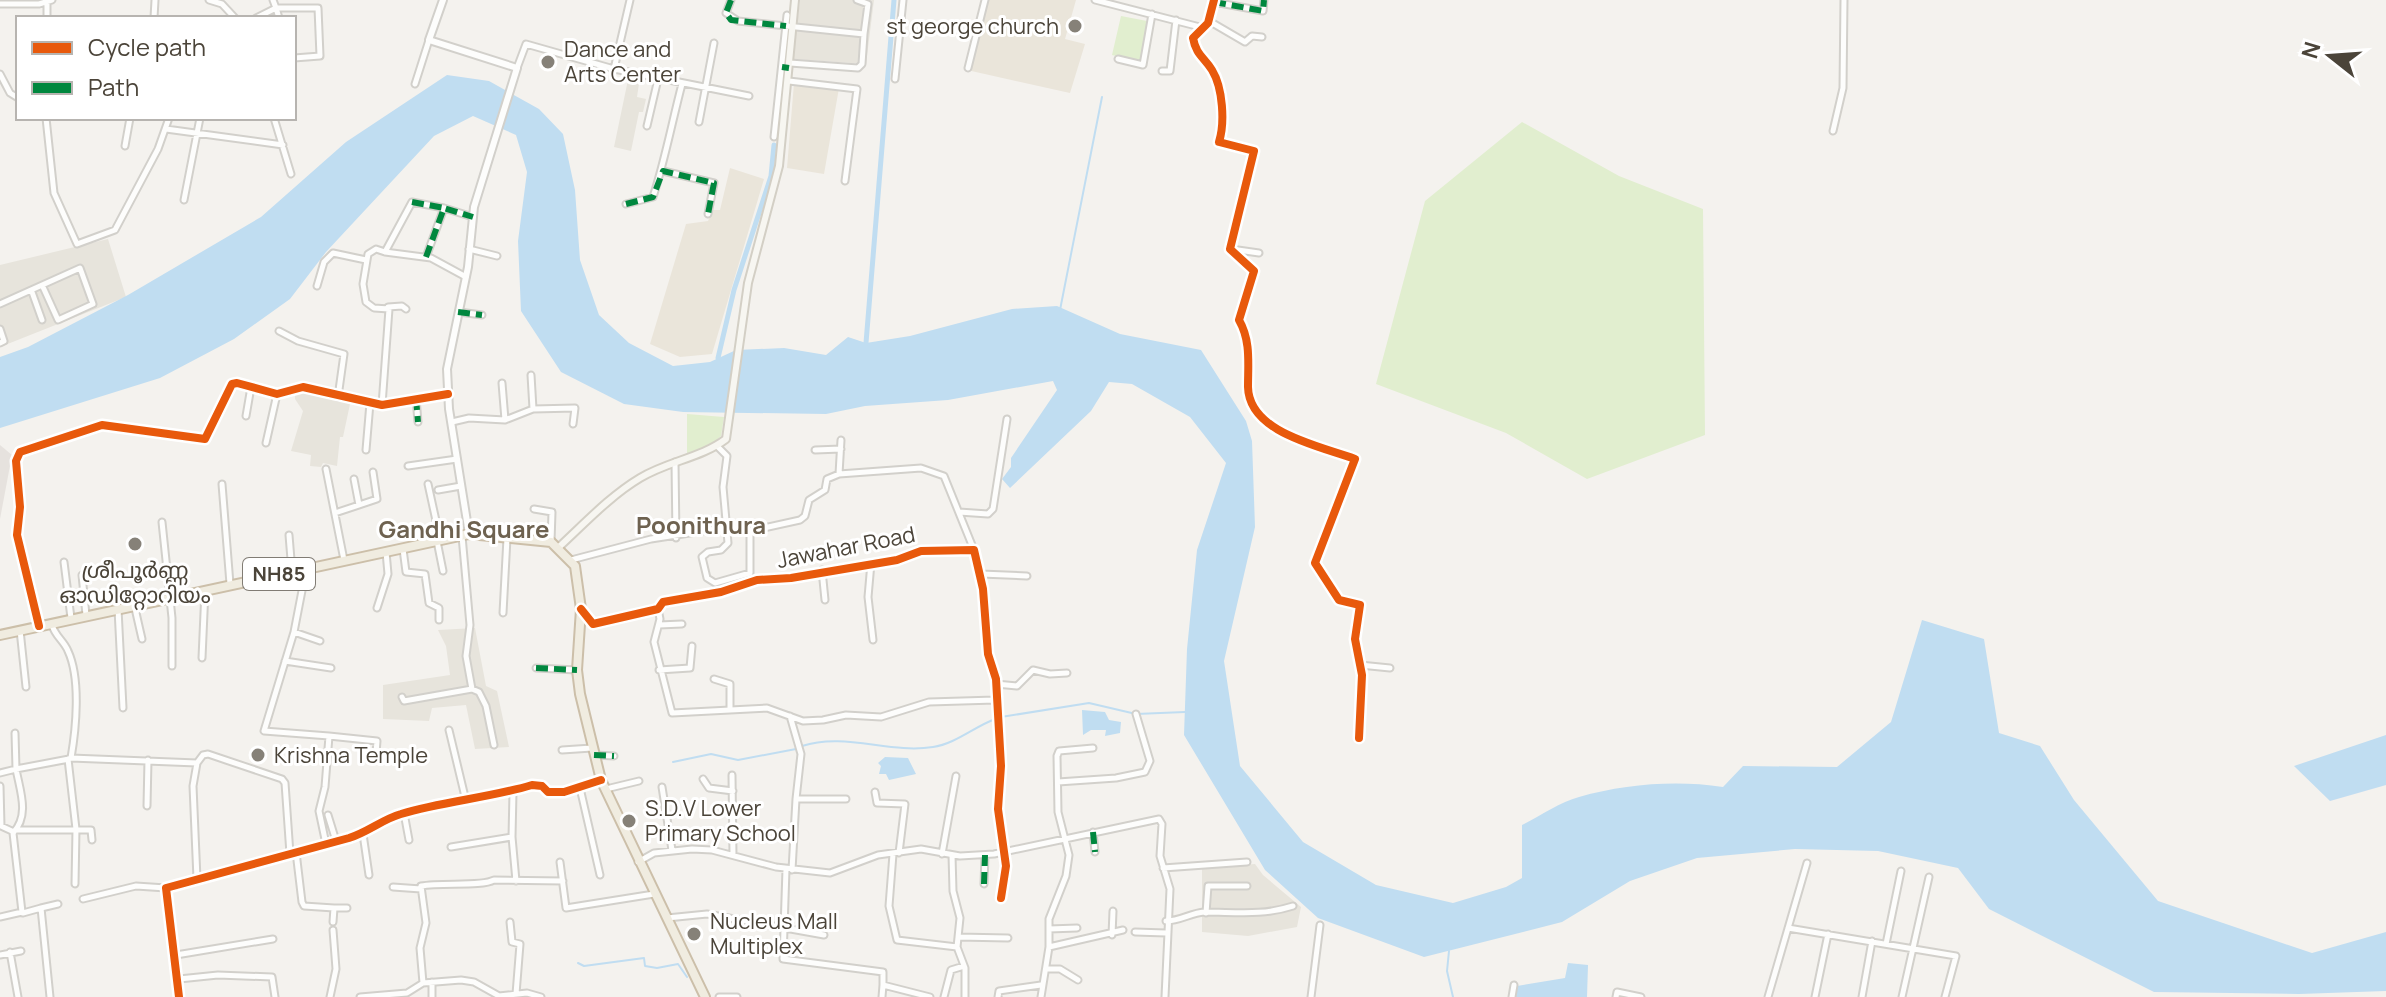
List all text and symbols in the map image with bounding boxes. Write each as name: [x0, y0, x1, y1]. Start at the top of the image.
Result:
place label: st george church: [886, 11, 1059, 41]
legend: [16, 16, 296, 120]
north arrow: [2290, 16, 2370, 96]
marker: st george church: [1066, 17, 1084, 35]
text: Cycle path: [88, 30, 206, 63]
place label: Dance and Arts Center: [564, 34, 681, 89]
text: N: [2294, 38, 2328, 62]
marker: Dance and Arts Center: [539, 53, 557, 71]
text: Path: [88, 70, 139, 103]
district label: Poonithura: [636, 508, 766, 541]
district label: Gandhi Square: [379, 512, 549, 545]
street label: Jawahar Road: [774, 519, 918, 575]
marker: ശ്രീപൂർണ്ണ ഓഡിറ്റോറിയം: [126, 535, 144, 553]
place label: ശ്രീപൂർണ്ണ ഓഡിറ്റോറിയം: [59, 555, 211, 611]
road number: NH85: [243, 558, 315, 590]
place label: Krishna Temple: [274, 740, 428, 770]
marker: Krishna Temple: [249, 746, 267, 764]
place label: S.D.V Lower Primary School: [645, 793, 796, 848]
marker: S.D.V Lower Primary School: [620, 812, 638, 830]
place label: Nucleus Mall Multiplex: [710, 906, 838, 961]
marker: Nucleus Mall Multiplex: [685, 925, 703, 943]

